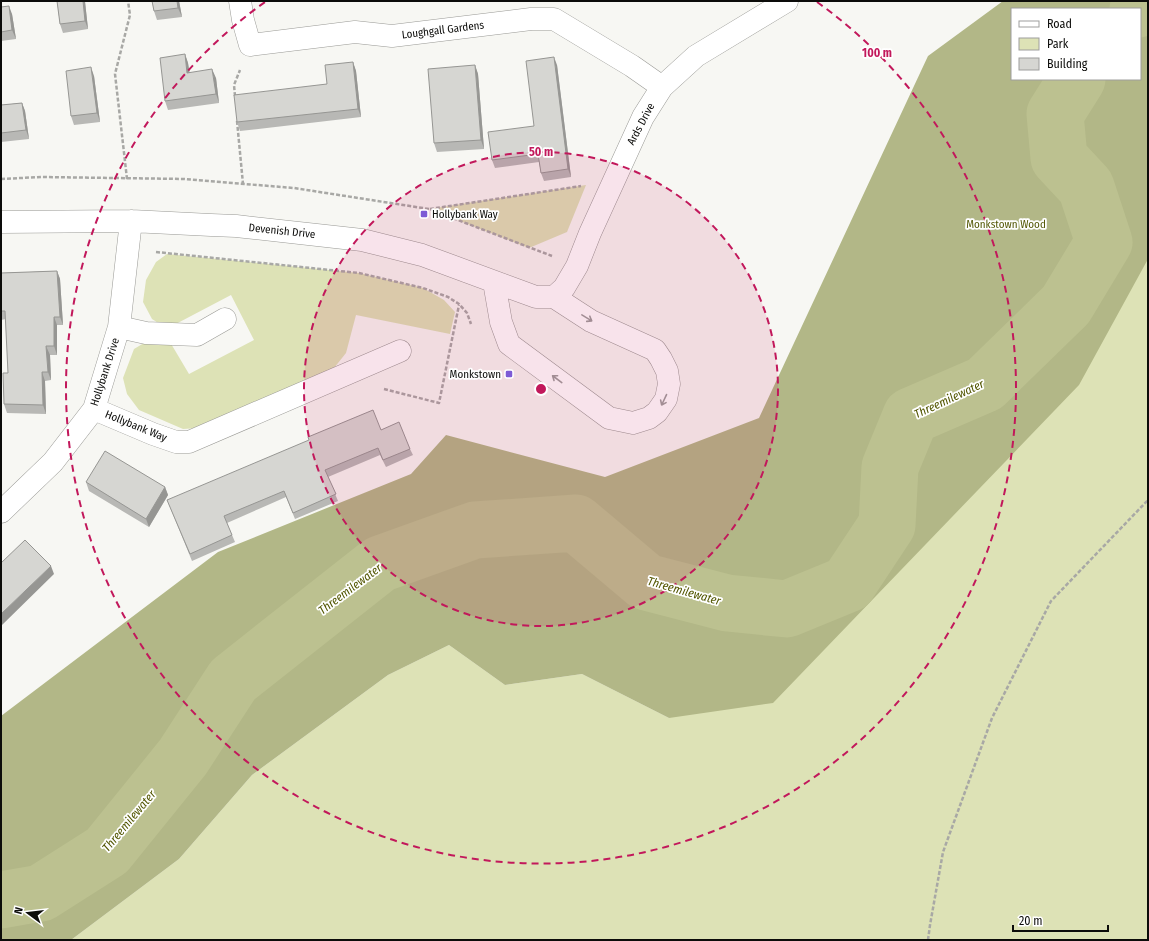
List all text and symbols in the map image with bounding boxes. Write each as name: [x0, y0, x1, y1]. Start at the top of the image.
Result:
legend: [1011, 8, 1141, 80]
text: Road: [1047, 17, 1072, 31]
street label: Loughgall Gardens: [401, 18, 485, 41]
text: Park: [1047, 37, 1069, 51]
text: 100 m: [862, 46, 892, 60]
text: Building: [1047, 57, 1088, 71]
street label: Ards Drive: [625, 101, 657, 147]
text: 50 m: [529, 145, 553, 159]
place label: Hollybank Way: [432, 208, 498, 221]
marker: Hollybank Way: [419, 209, 429, 219]
park label: Monkstown Wood: [966, 218, 1046, 231]
street label: Devenish Drive: [248, 221, 316, 241]
one-way arrow: [581, 313, 592, 322]
street label: Hollybank Drive: [88, 336, 122, 408]
place label: Monkstown: [450, 368, 501, 381]
marker: Monkstown: [504, 369, 514, 379]
one-way arrow: [552, 375, 563, 383]
water label: Threemilewater: [912, 376, 987, 421]
centre of rings: [534, 382, 548, 396]
one-way arrow: [660, 394, 667, 406]
street label: Hollybank Way: [103, 408, 169, 444]
water label: Threemilewater: [316, 560, 385, 617]
water label: Threemilewater: [646, 574, 723, 608]
water label: Threemilewater: [99, 787, 159, 854]
north arrow: [8, 893, 48, 933]
text: N: [12, 906, 26, 915]
scale bar: [1013, 907, 1108, 933]
text: 20 m: [1019, 914, 1043, 928]

